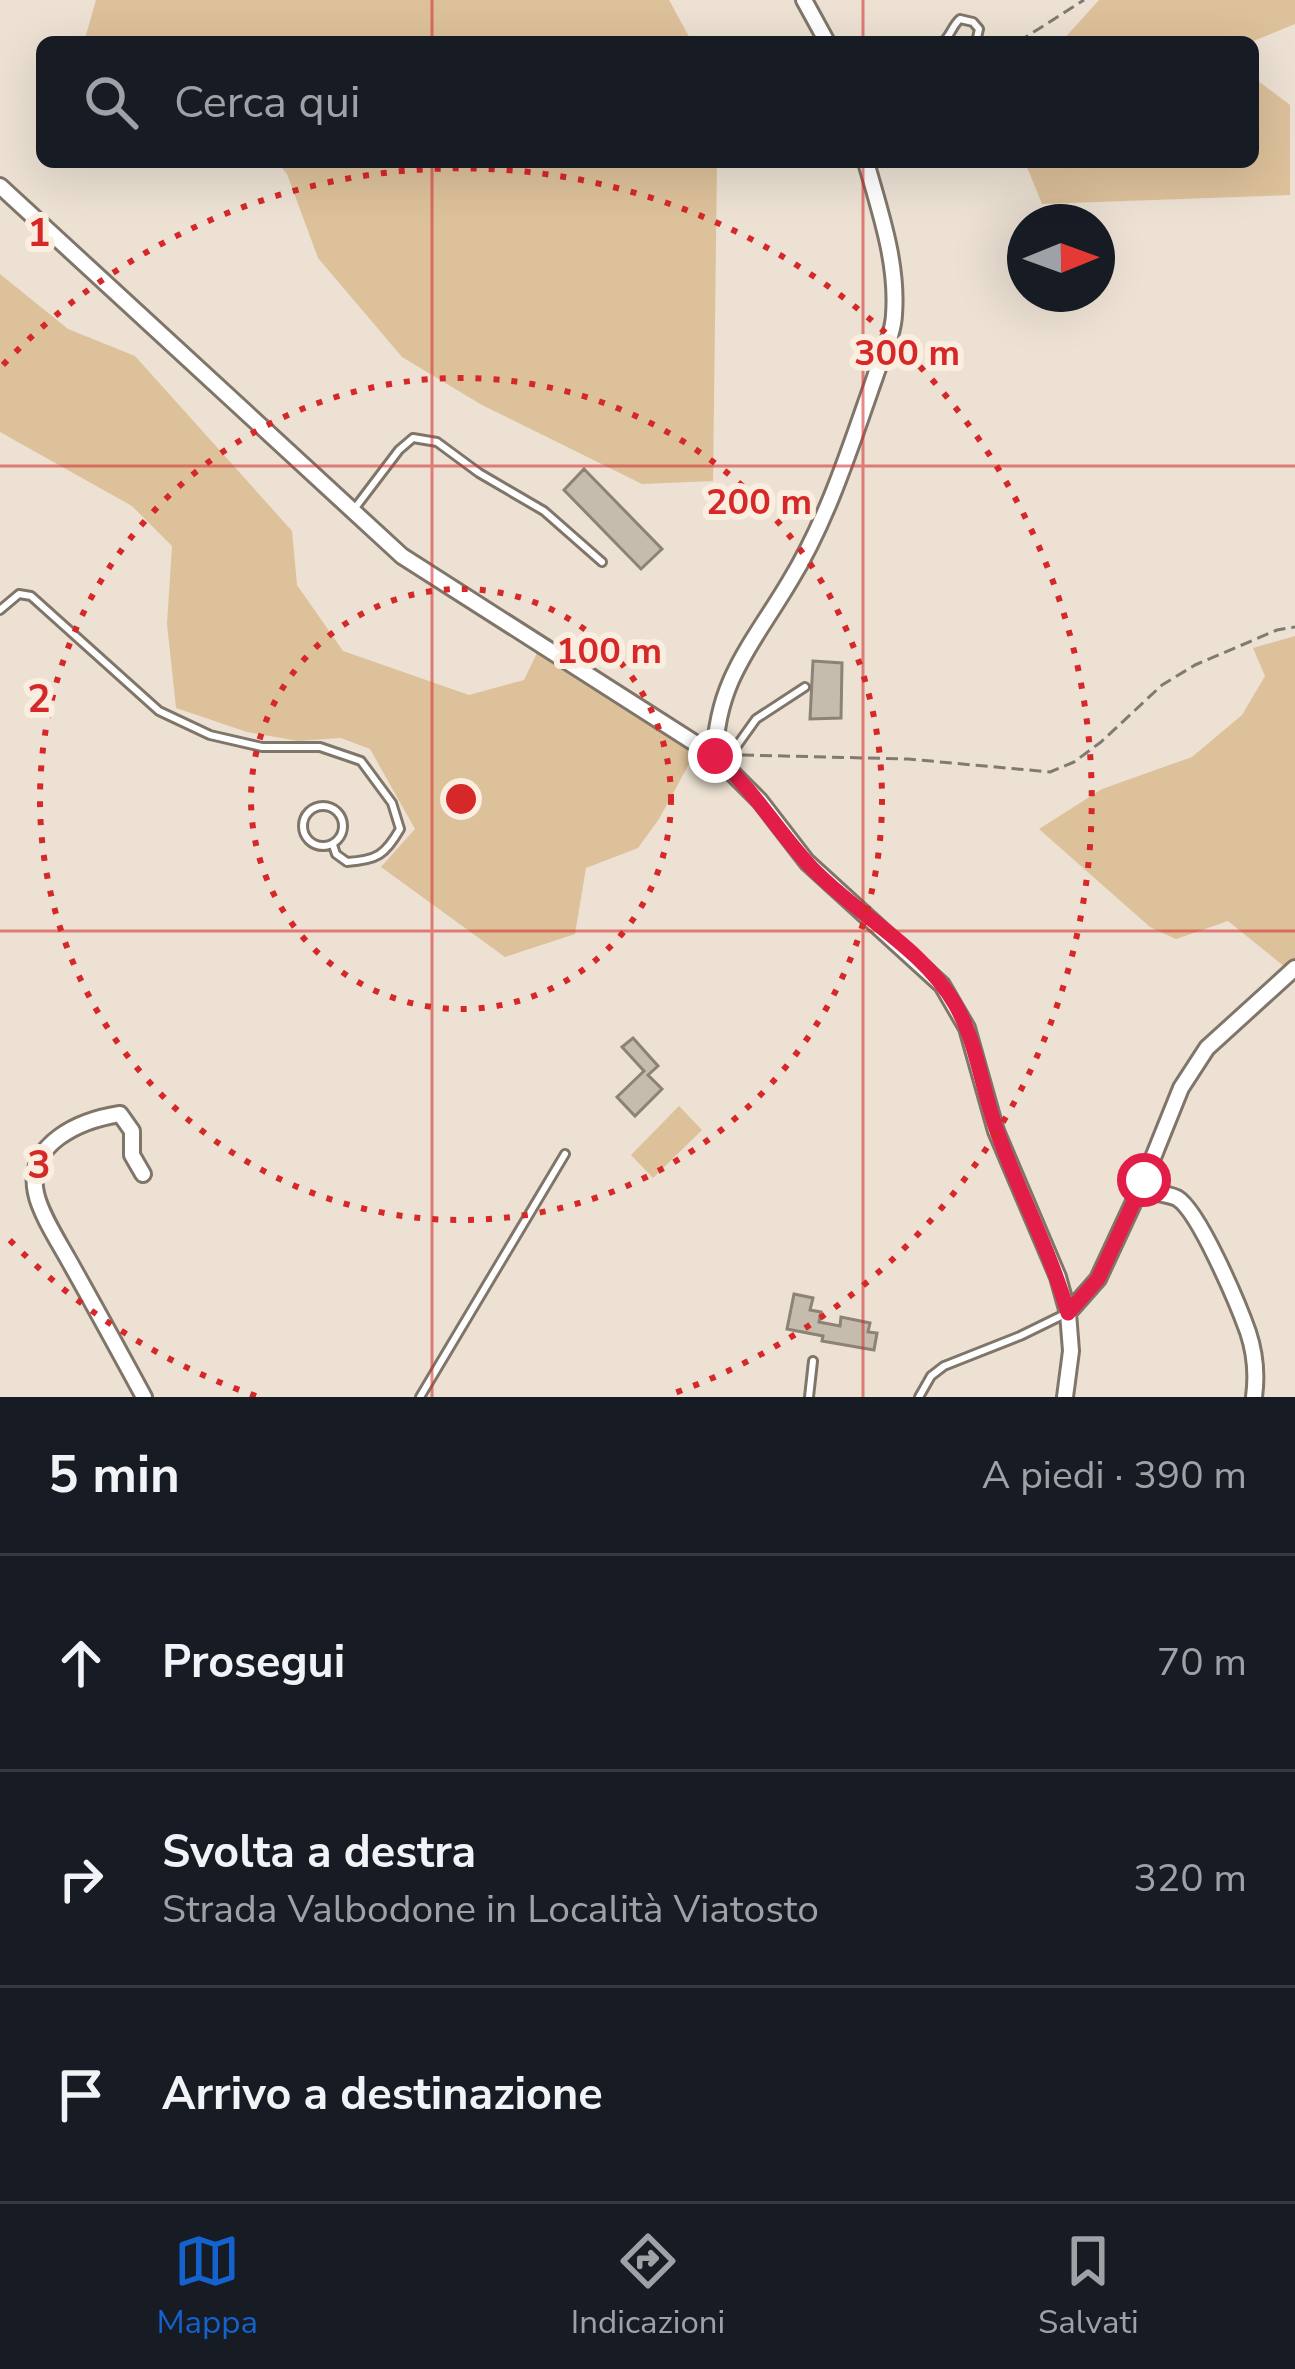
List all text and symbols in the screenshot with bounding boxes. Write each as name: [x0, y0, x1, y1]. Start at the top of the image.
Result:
search box: [36, 36, 1259, 168]
icon: search: [78, 69, 144, 135]
text: Cerca qui: [174, 72, 360, 133]
north arrow: [1007, 204, 1115, 312]
text: 1: [27, 207, 51, 260]
text: 300 m: [854, 329, 960, 378]
text: 200 m: [706, 478, 812, 527]
text: 100 m: [556, 627, 662, 676]
text: 2: [27, 673, 51, 726]
route end: [688, 729, 742, 783]
centre of rings: [440, 778, 482, 820]
text: 3: [27, 1139, 51, 1192]
route start: [1117, 1153, 1171, 1207]
text: 5 min: [48, 1440, 180, 1510]
text: A piedi · 390 m: [982, 1449, 1247, 1502]
icon: ahead: [48, 1630, 114, 1696]
text: Prosegui: [162, 1632, 345, 1693]
text: 70 m: [1157, 1636, 1247, 1689]
text: Svolta a destra: [162, 1822, 476, 1883]
icon: right: [48, 1846, 114, 1912]
text: 320 m: [1133, 1852, 1247, 1905]
text: Strada Valbodone in Località Viatosto: [162, 1883, 819, 1936]
icon: arrive: [48, 2062, 114, 2128]
text: Arrivo a destinazione: [162, 2064, 603, 2125]
tab: Mappa: [156, 2228, 258, 2345]
tab: Indicazioni: [571, 2228, 725, 2345]
tab: Salvati: [1038, 2228, 1139, 2345]

